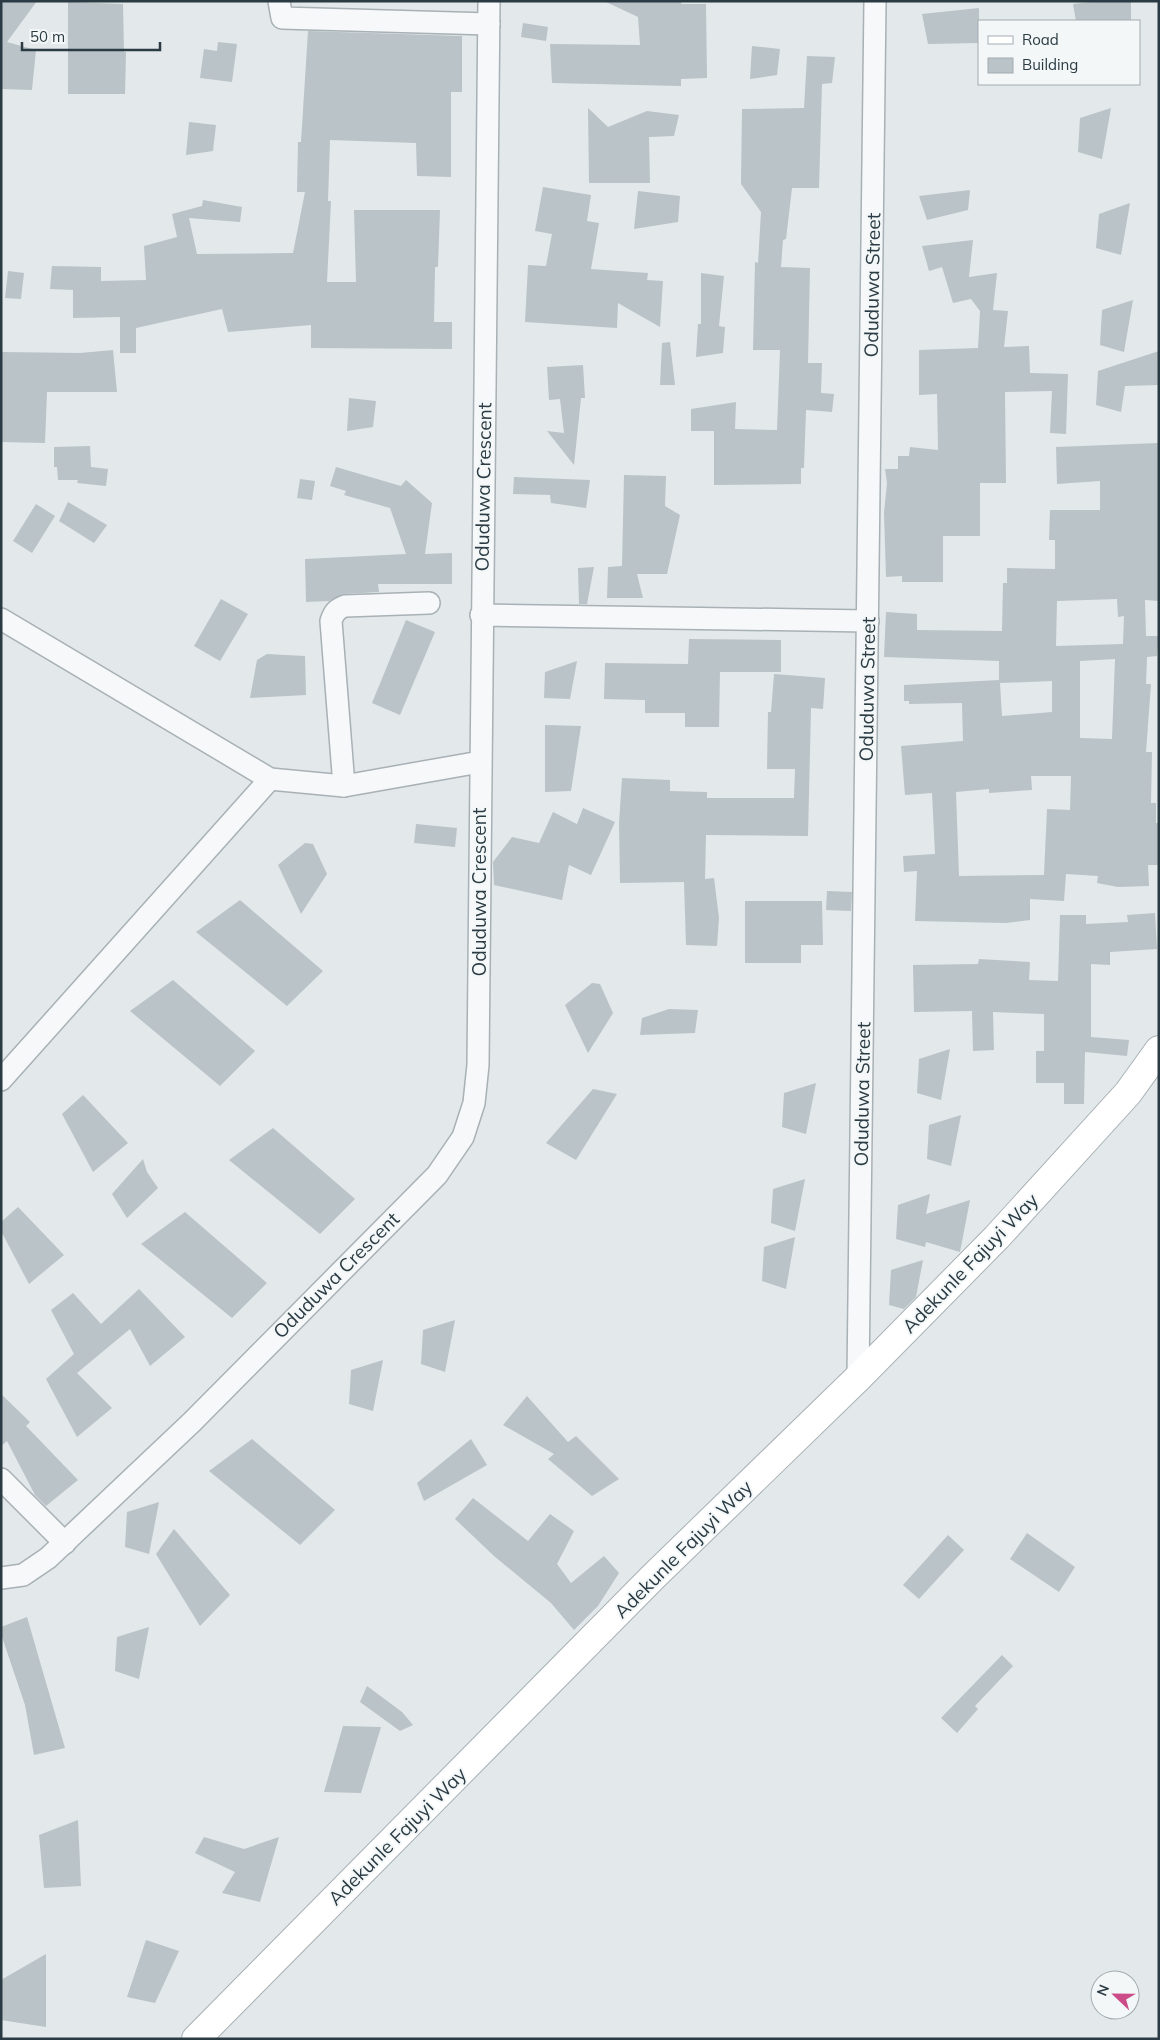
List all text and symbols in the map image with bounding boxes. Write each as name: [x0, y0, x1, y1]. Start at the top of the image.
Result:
scale bar: [22, 20, 160, 52]
legend: [978, 20, 1140, 85]
text: 50 m: [30, 27, 65, 46]
text: Road: [1022, 30, 1059, 49]
text: Building: [1022, 55, 1078, 74]
street label: Oduduwa Street: [859, 212, 885, 358]
street label: Oduduwa Crescent: [470, 402, 496, 572]
street label: Oduduwa Street: [854, 616, 880, 762]
street label: Oduduwa Crescent: [467, 807, 491, 976]
street label: Oduduwa Street: [849, 1021, 875, 1167]
street label: Adekunle Fajuyi Way: [897, 1188, 1043, 1338]
street label: Oduduwa Crescent: [268, 1207, 404, 1343]
street label: Adekunle Fajuyi Way: [609, 1475, 757, 1623]
street label: Adekunle Fajuyi Way: [323, 1762, 471, 1910]
north arrow: [1090, 1970, 1140, 2020]
text: N: [1093, 1982, 1113, 1998]

